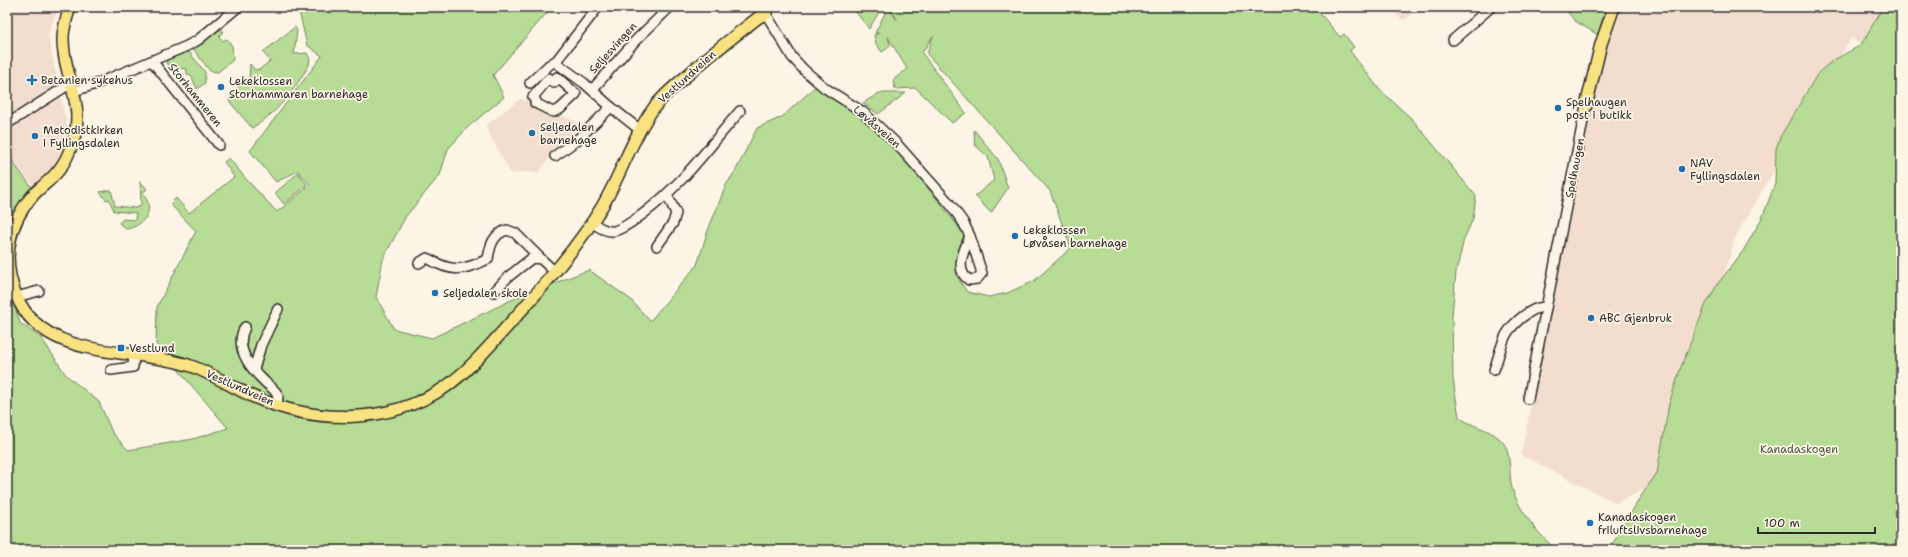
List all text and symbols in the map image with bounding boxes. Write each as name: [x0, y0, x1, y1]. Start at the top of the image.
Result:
street label: Seljesvingen: [586, 19, 640, 77]
street label: Vestlundveien: [655, 47, 719, 107]
street label: Storhammeren: [165, 60, 225, 130]
place label: Betanien sykehus: [41, 73, 133, 88]
marker: Betanien sykehus: [26, 74, 38, 86]
place label: Lekeklossen Storhammaren barnehage: [229, 74, 368, 102]
marker: Lekeklossen Storhammaren barnehage: [216, 82, 226, 92]
place label: Spelhaugen post i butikk: [1566, 95, 1632, 123]
street label: Løvåsveien: [850, 102, 904, 152]
marker: Spelhaugen post i butikk: [1553, 103, 1563, 113]
place label: Seljedalen barnehage: [540, 120, 597, 148]
place label: Metodistkirken i Fyllingsdalen: [43, 123, 123, 151]
marker: Seljedalen barnehage: [527, 128, 537, 138]
marker: Metodistkirken i Fyllingsdalen: [30, 131, 40, 141]
street label: Spelhaugen: [1562, 136, 1588, 199]
place label: NAV Fyllingsdalen: [1690, 156, 1760, 184]
marker: NAV Fyllingsdalen: [1677, 164, 1687, 174]
place label: Lekeklossen Løvåsen barnehage: [1023, 223, 1127, 251]
marker: Lekeklossen Løvåsen barnehage: [1010, 231, 1020, 241]
place label: Seljedalen skole: [443, 286, 528, 301]
marker: Seljedalen skole: [430, 288, 440, 298]
place label: ABC Gjenbruk: [1599, 311, 1672, 326]
marker: ABC Gjenbruk: [1586, 313, 1596, 323]
place label: Vestlund: [129, 341, 175, 356]
marker: Vestlund: [116, 343, 126, 353]
street label: Vestlundveien: [204, 366, 277, 410]
park label: Kanadaskogen: [1760, 442, 1838, 457]
scale bar: [1758, 509, 1875, 535]
place label: Kanadaskogen friluftslivsbarnehage: [1598, 510, 1708, 538]
text: 100 m: [1764, 515, 1800, 531]
marker: Kanadaskogen friluftslivsbarnehage: [1585, 518, 1595, 528]

